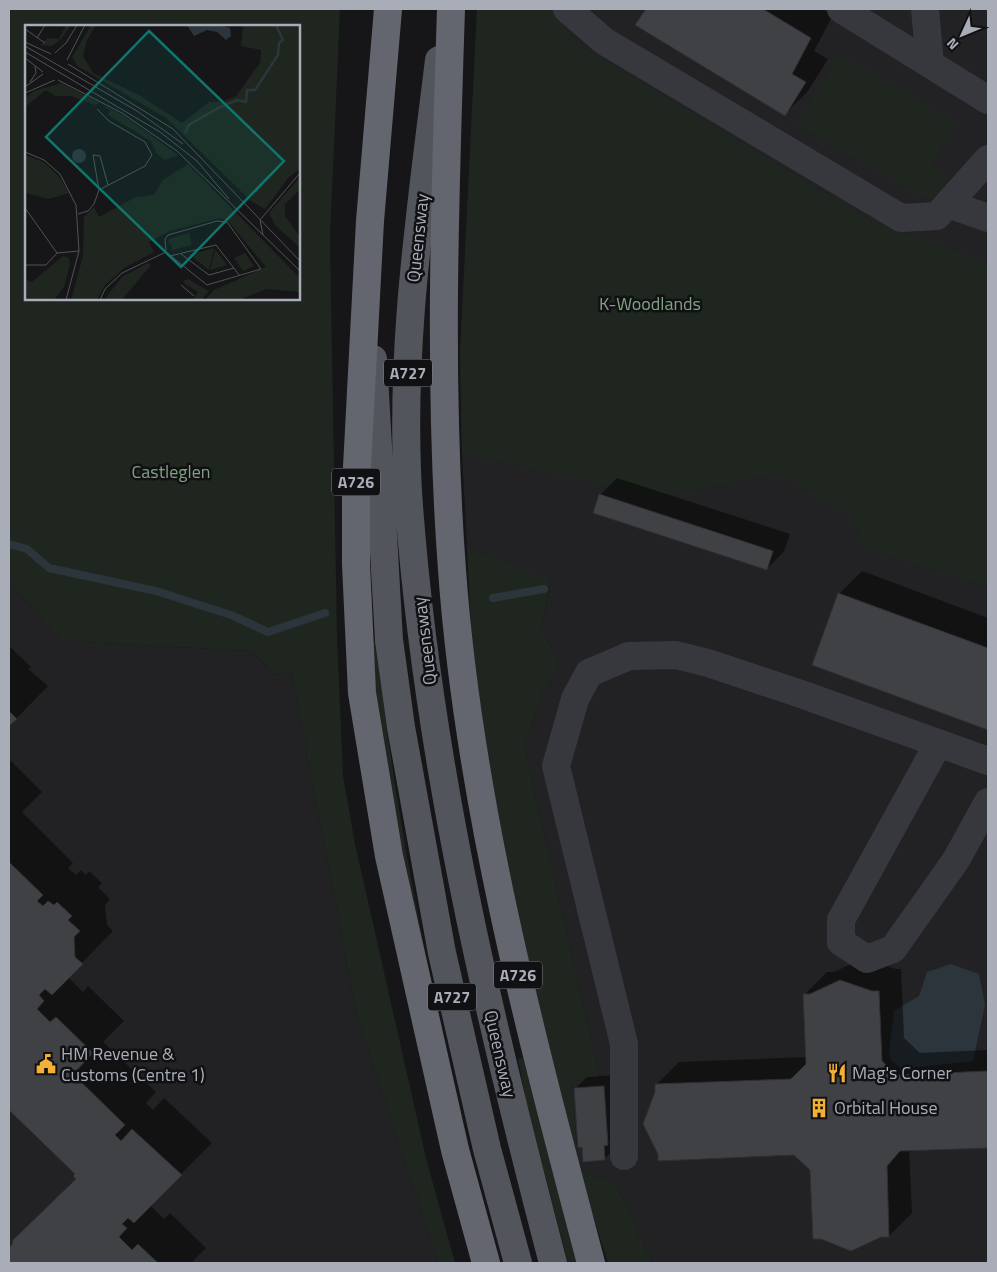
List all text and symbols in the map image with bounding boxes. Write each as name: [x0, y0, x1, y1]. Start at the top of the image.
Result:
north arrow: [937, 10, 987, 60]
inset map: [25, 25, 300, 300]
text: N: [941, 34, 963, 55]
street label: Queensway: [399, 192, 436, 284]
park label: K-Woodlands: [599, 290, 701, 317]
road number: A727: [384, 359, 432, 386]
park label: Castleglen: [132, 458, 210, 485]
road number: A726: [332, 468, 380, 496]
street label: Queensway: [406, 595, 443, 687]
road number: A726: [494, 962, 542, 988]
road number: A727: [428, 984, 476, 1010]
street label: Queensway: [477, 1008, 524, 1100]
place label: HM Revenue & Customs (Centre 1): [61, 1040, 205, 1088]
public building icon: HM Revenue & Customs (Centre 1): [35, 1053, 57, 1075]
place label: Mag's Corner: [852, 1059, 952, 1086]
restaurant icon: Mag's Corner: [826, 1062, 848, 1084]
place label: Orbital House: [834, 1094, 938, 1121]
building icon: Orbital House: [808, 1097, 830, 1119]

